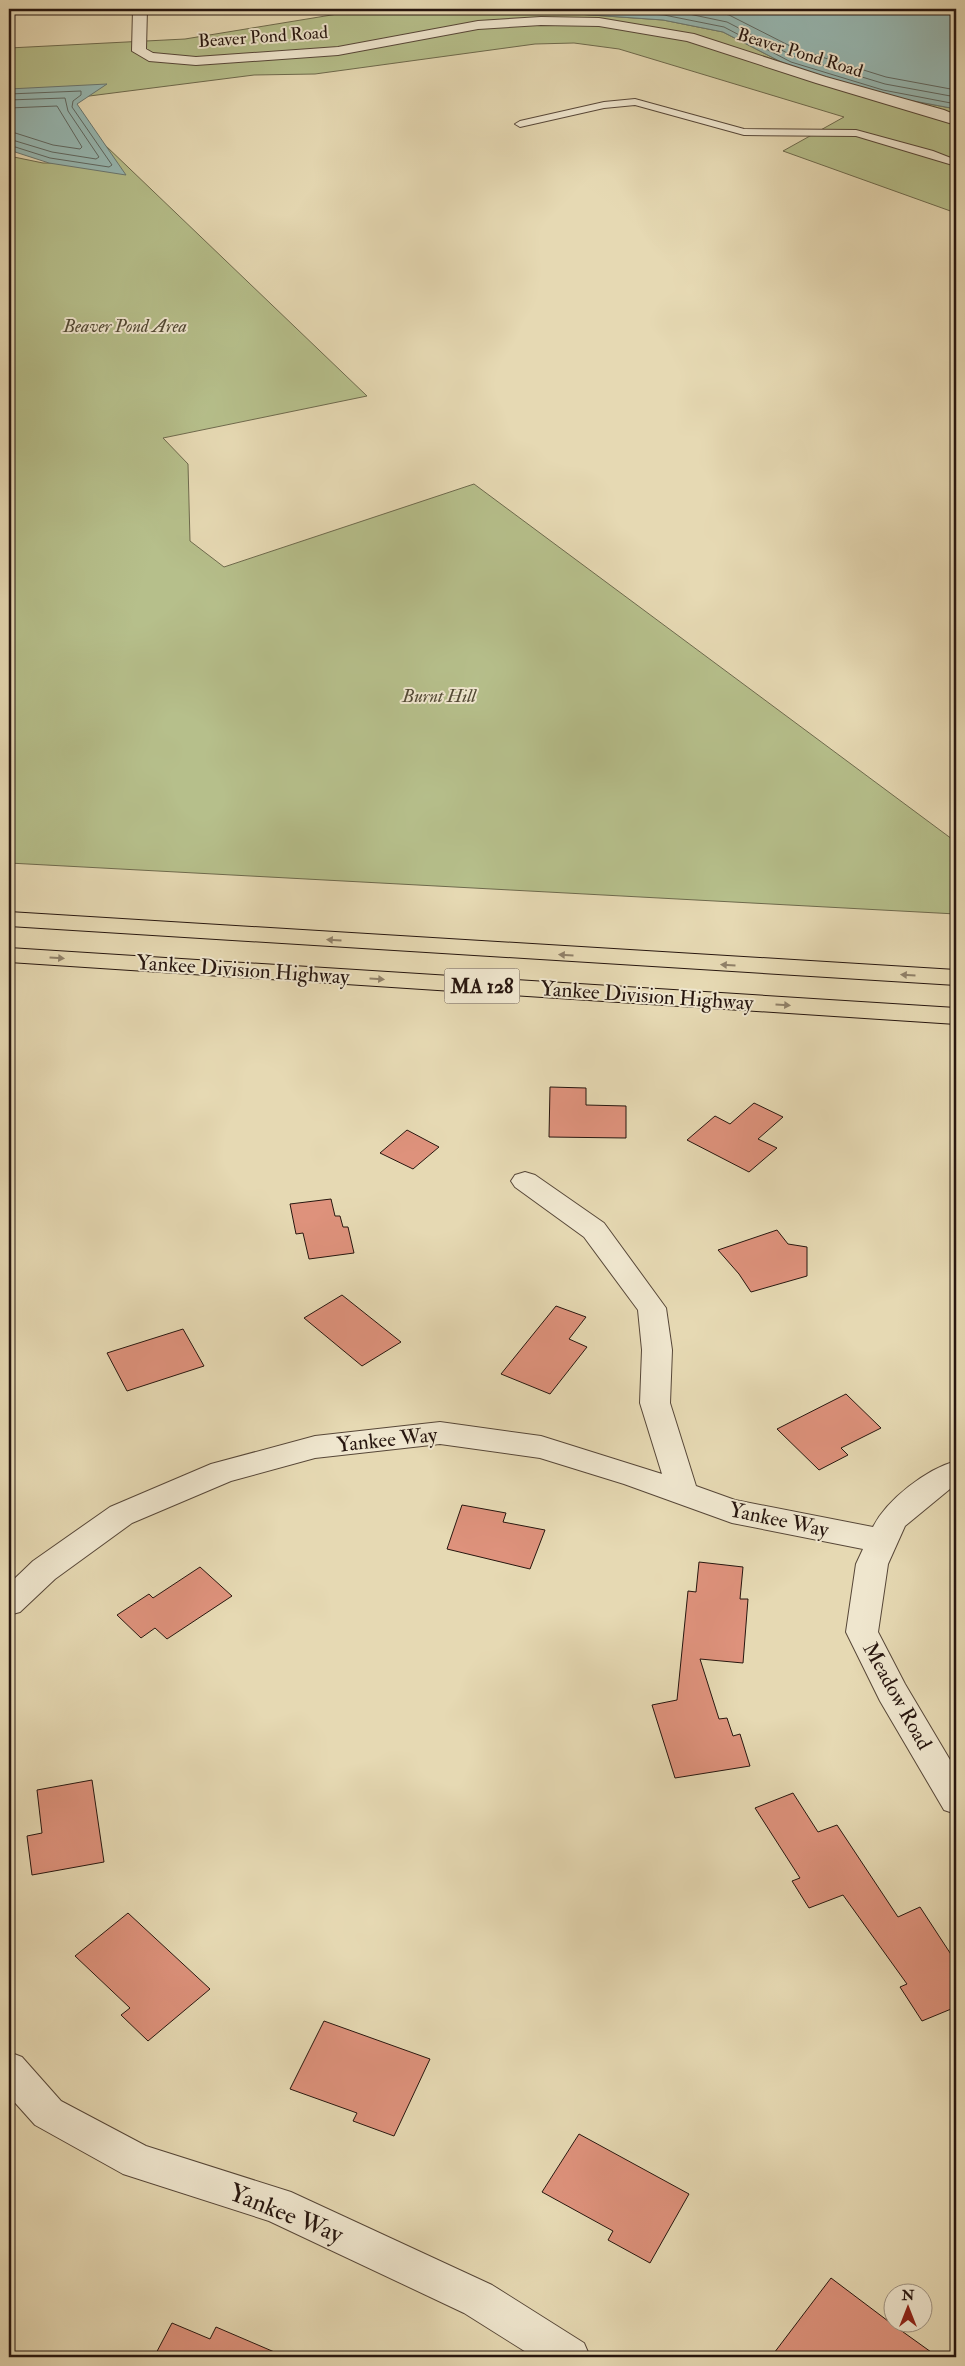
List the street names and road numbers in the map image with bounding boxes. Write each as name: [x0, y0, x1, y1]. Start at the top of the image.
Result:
street label: Beaver Pond Road: [197, 21, 329, 53]
street label: Beaver Pond Road: [734, 23, 866, 83]
street label: Yankee Division Highway: [136, 949, 351, 991]
road number: MA 128: [444, 968, 520, 1004]
street label: Yankee Division Highway: [540, 975, 755, 1017]
street label: Yankee Way: [335, 1421, 439, 1459]
street label: Yankee Way: [727, 1496, 832, 1544]
street label: Meadow Road: [856, 1637, 938, 1755]
street label: Yankee Way: [224, 2177, 348, 2251]

